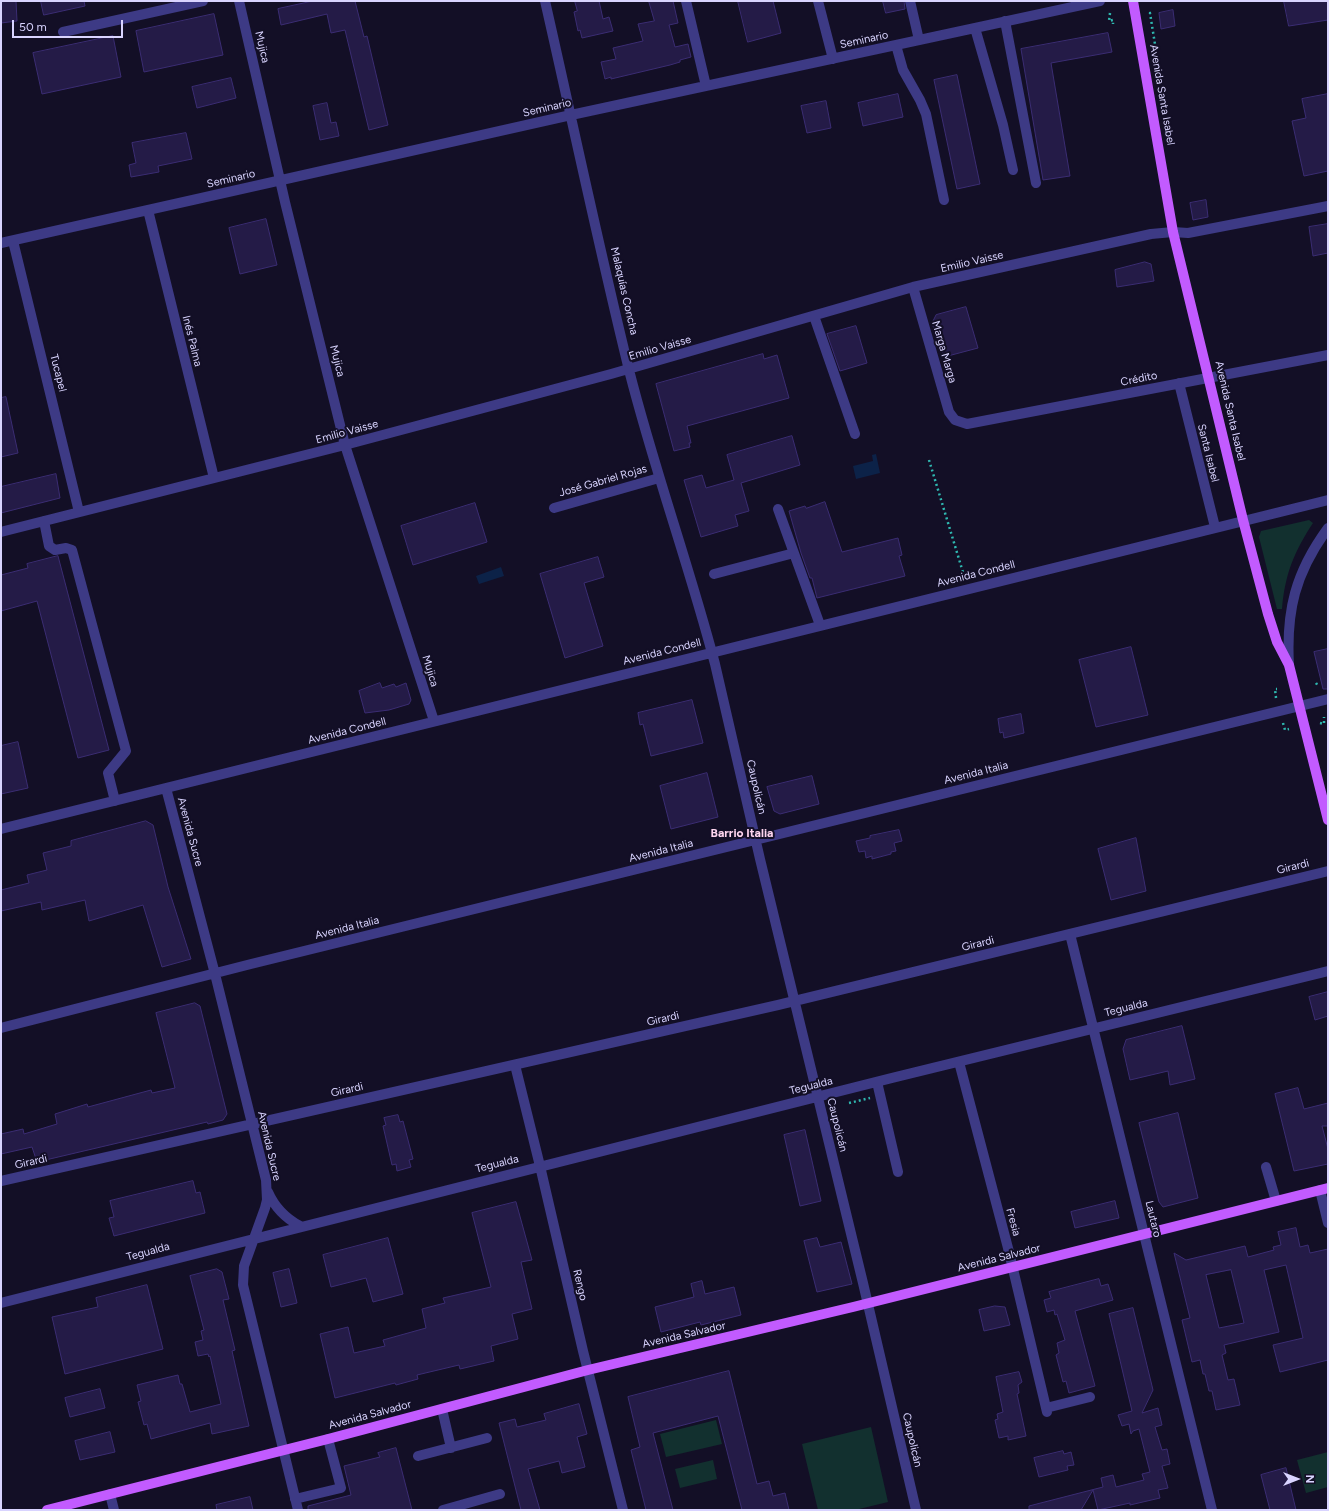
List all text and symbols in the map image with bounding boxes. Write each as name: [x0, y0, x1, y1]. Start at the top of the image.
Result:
scale bar: [14, 12, 125, 38]
text: 50 m: [19, 20, 47, 34]
street label: Seminario: [839, 28, 889, 52]
street label: Mujica: [252, 30, 272, 64]
street label: Avenida Santa Isabel: [1147, 44, 1177, 146]
street label: Seminario: [522, 96, 572, 120]
street label: Seminario: [206, 167, 256, 191]
street label: Malaquías Concha: [607, 246, 641, 336]
street label: Emilio Vaisse: [939, 248, 1005, 276]
street label: Inés Palma: [179, 314, 205, 368]
street label: Marga Marga: [929, 319, 959, 385]
street label: Emilio Vaisse: [627, 333, 693, 363]
street label: Mujica: [327, 344, 347, 378]
street label: Tucapel: [47, 353, 69, 393]
street label: Avenida Santa Isabel: [1212, 360, 1248, 462]
street label: Crédito: [1119, 369, 1159, 389]
street label: Emilio Vaisse: [314, 417, 380, 447]
street label: Santa Isabel: [1194, 423, 1222, 483]
street label: José Gabriel Rojas: [558, 462, 648, 500]
street label: Avenida Condell: [936, 558, 1016, 590]
street label: Avenida Condell: [622, 636, 702, 668]
street label: Mujica: [419, 654, 441, 688]
street label: Avenida Condell: [307, 715, 387, 747]
street label: Caupolicán: [743, 759, 769, 815]
street label: Avenida Italia: [943, 759, 1009, 787]
street label: Avenida Sucre: [174, 796, 206, 868]
district label: Barrio Italia: [711, 826, 773, 840]
street label: Avenida Italia: [628, 837, 694, 865]
street label: Girardi: [1275, 857, 1311, 877]
street label: Avenida Italia: [314, 914, 380, 942]
street label: Girardi: [960, 934, 996, 954]
street label: Tegualda: [1103, 996, 1149, 1020]
street label: Girardi: [645, 1009, 681, 1029]
street label: Tegualda: [788, 1074, 834, 1098]
street label: Girardi: [329, 1080, 365, 1100]
street label: Caupolicán: [824, 1097, 850, 1153]
street label: Avenida Sucre: [255, 1110, 283, 1182]
street label: Girardi: [13, 1152, 49, 1172]
street label: Tegualda: [474, 1152, 520, 1176]
street label: Lautaro: [1142, 1199, 1164, 1239]
street label: Fresia: [1003, 1206, 1023, 1238]
street label: Tegualda: [125, 1240, 171, 1264]
street label: Avenida Salvador: [956, 1241, 1042, 1275]
street label: Rengo: [570, 1268, 590, 1302]
street label: Avenida Salvador: [641, 1319, 727, 1351]
street label: Avenida Salvador: [327, 1398, 413, 1432]
street label: Caupolicán: [899, 1412, 925, 1468]
north arrow: [1277, 1459, 1317, 1499]
text: N: [1303, 1475, 1316, 1483]

